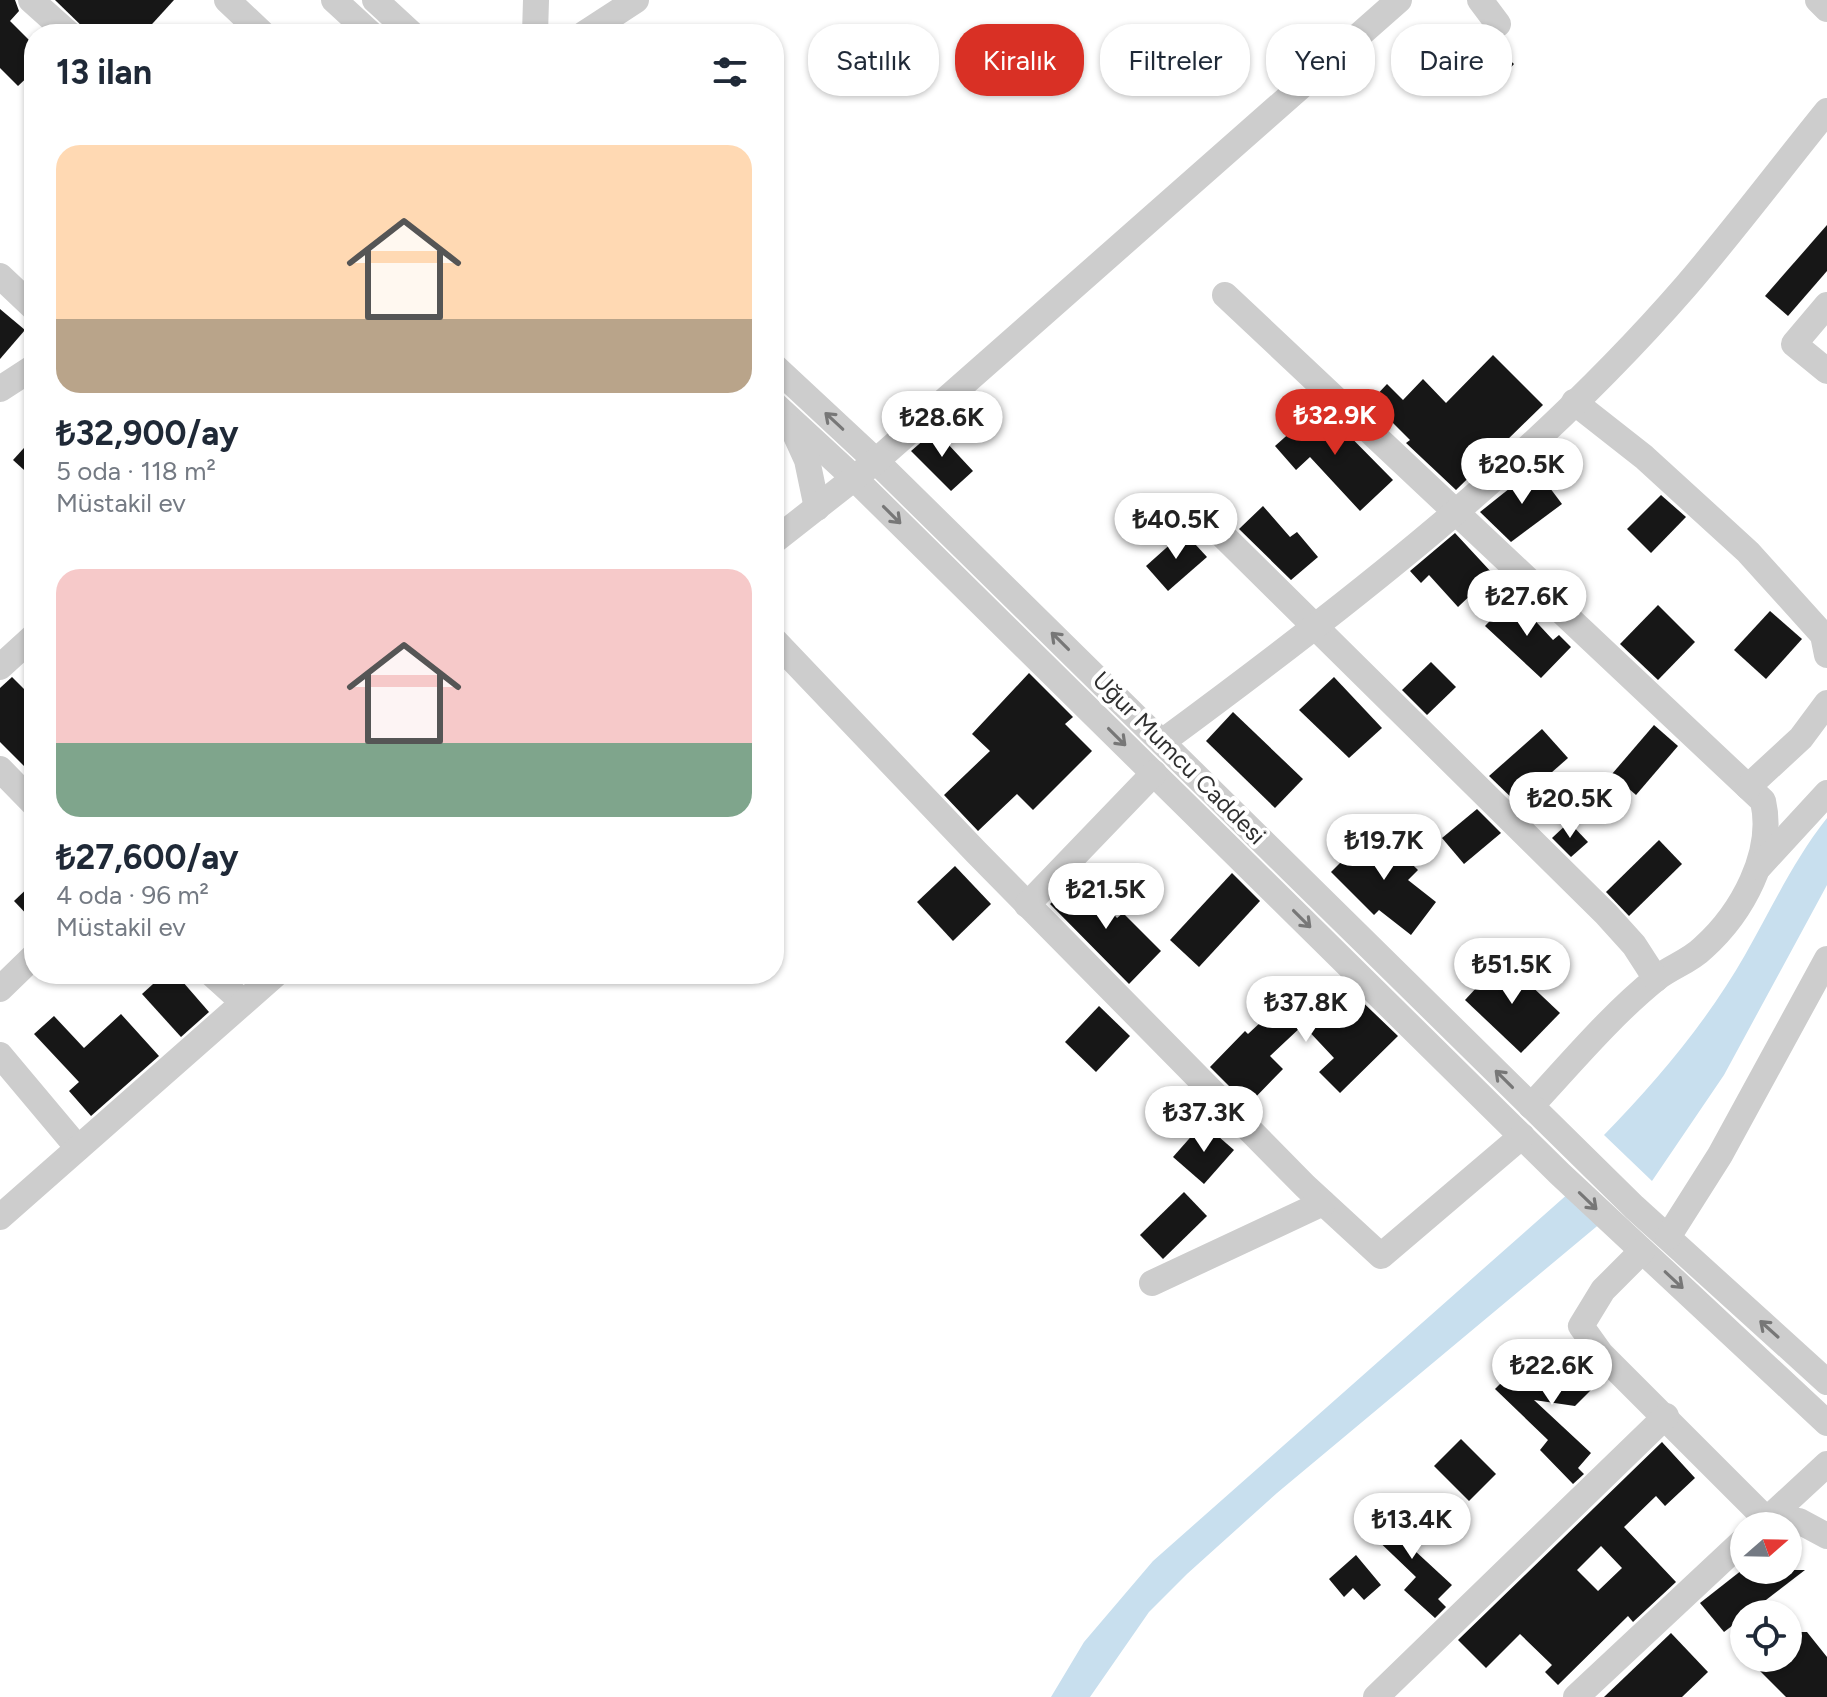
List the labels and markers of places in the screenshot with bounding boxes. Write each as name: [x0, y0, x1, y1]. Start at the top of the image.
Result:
pin: ₺32.9K: [1270, 389, 1400, 457]
pin: ₺28.6K: [877, 391, 1007, 459]
pin: ₺20.5K: [1457, 438, 1587, 506]
pin: ₺40.5K: [1111, 493, 1241, 561]
pin: ₺27.6K: [1462, 570, 1592, 638]
pin: ₺20.5K: [1505, 772, 1635, 840]
pin: ₺19.7K: [1319, 814, 1449, 882]
pin: ₺21.5K: [1041, 863, 1171, 931]
pin: ₺51.5K: [1447, 938, 1577, 1006]
pin: ₺37.8K: [1241, 976, 1371, 1044]
pin: ₺37.3K: [1139, 1086, 1269, 1154]
pin: ₺22.6K: [1487, 1339, 1617, 1407]
pin: ₺13.4K: [1347, 1493, 1477, 1561]

